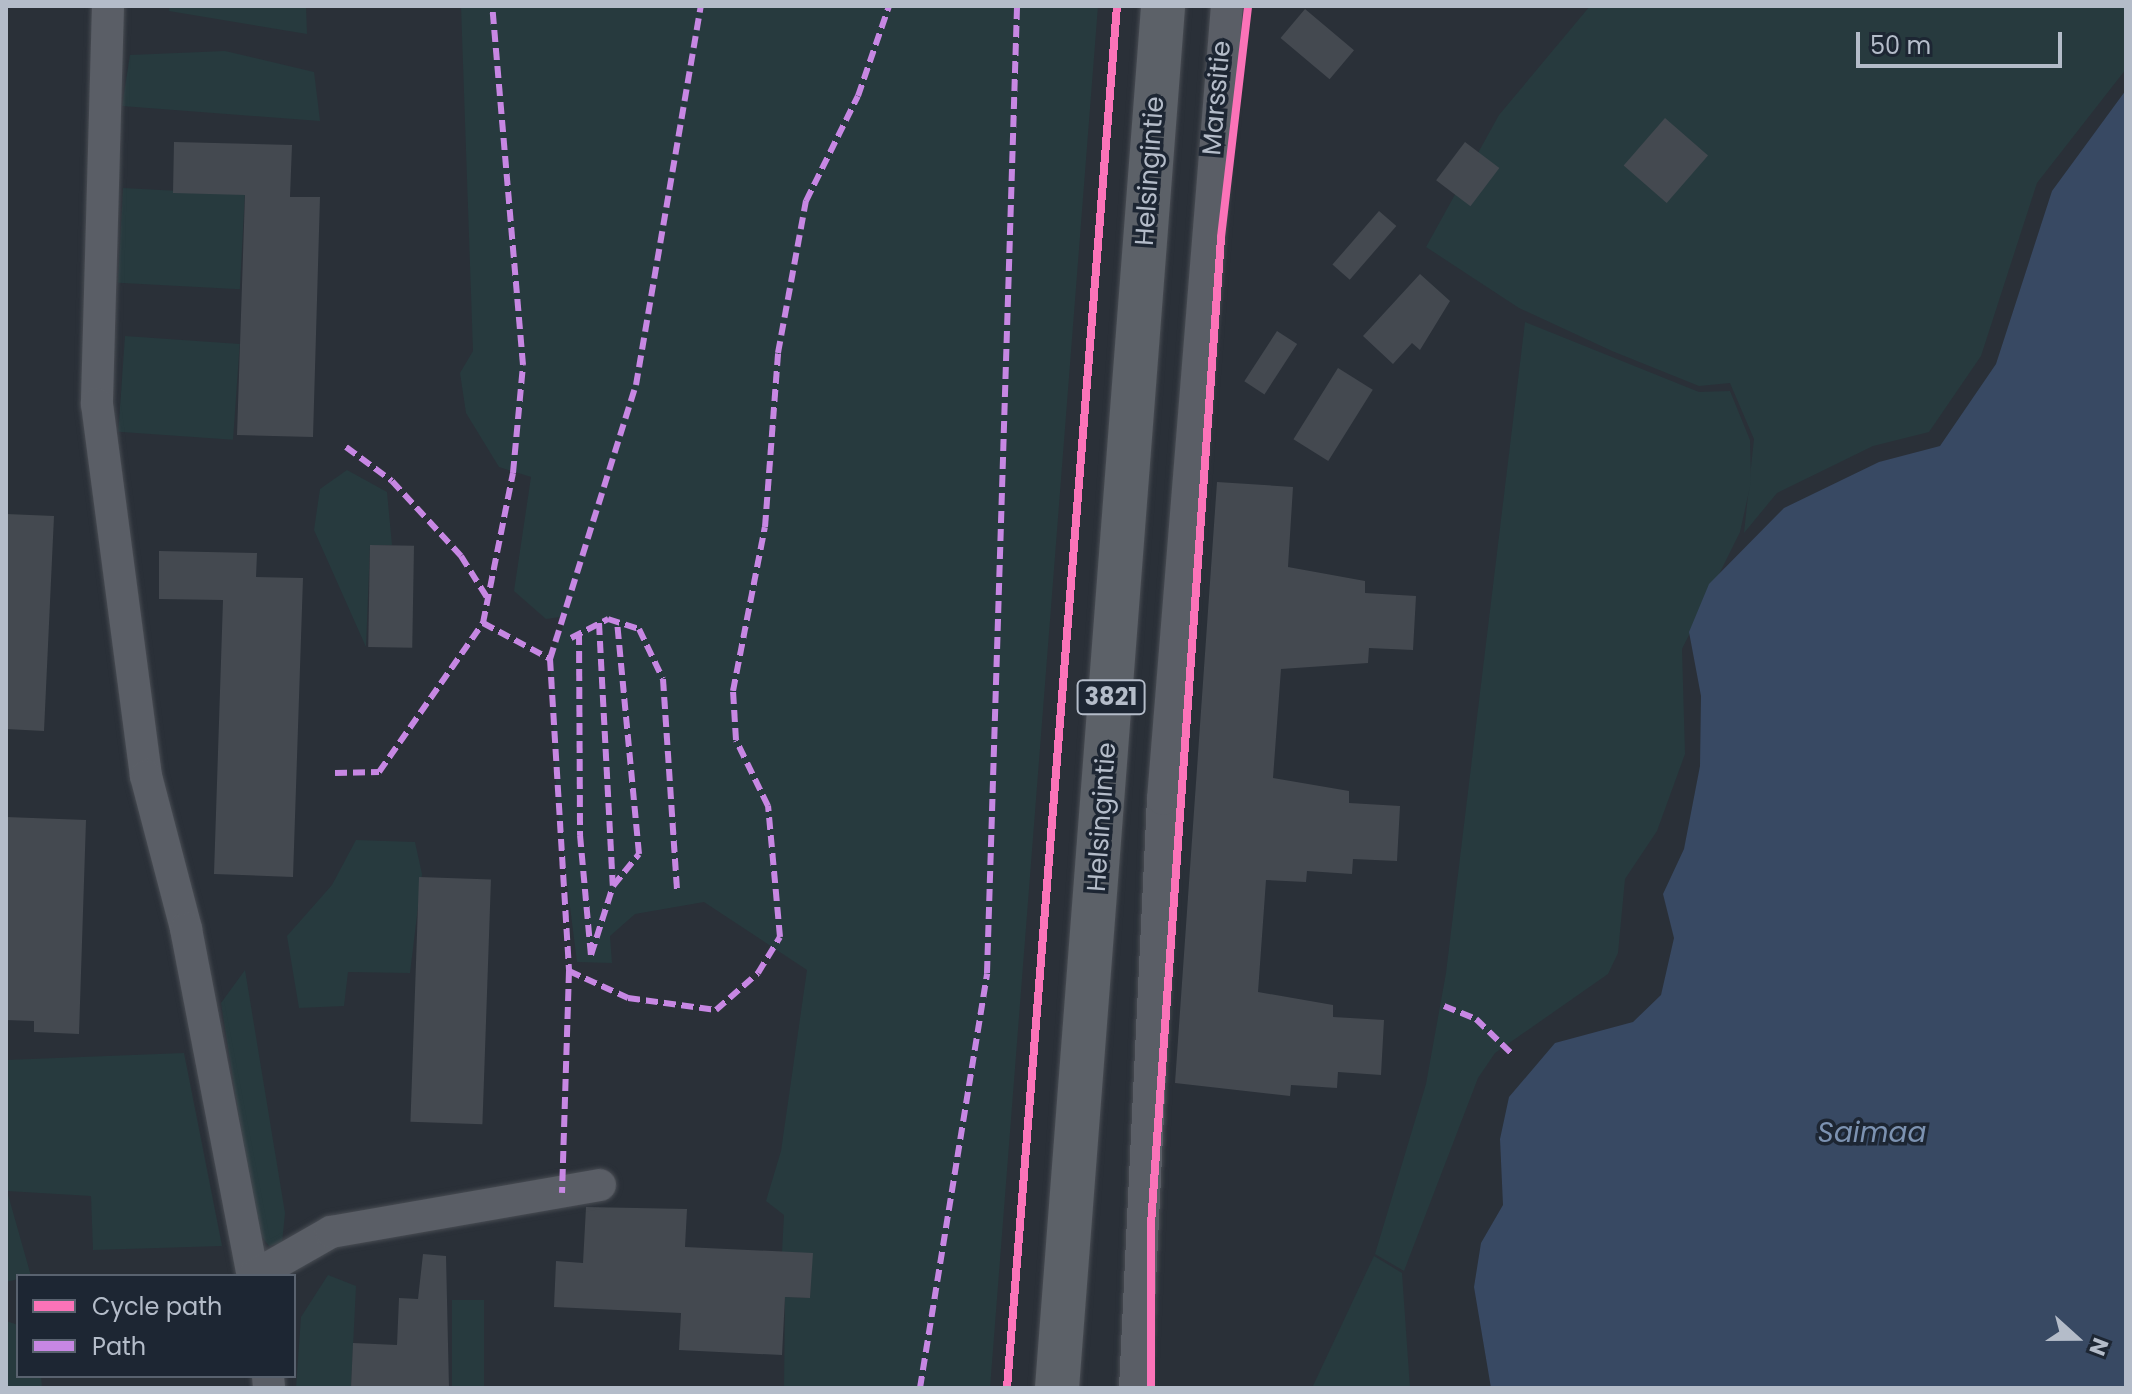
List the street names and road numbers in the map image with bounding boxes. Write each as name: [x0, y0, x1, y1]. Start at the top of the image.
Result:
street label: Marssitie: [1196, 39, 1238, 157]
street label: Helsingintie: [1129, 95, 1171, 247]
road number: 3821: [1075, 677, 1147, 717]
street label: Helsingintie: [1081, 741, 1123, 893]

